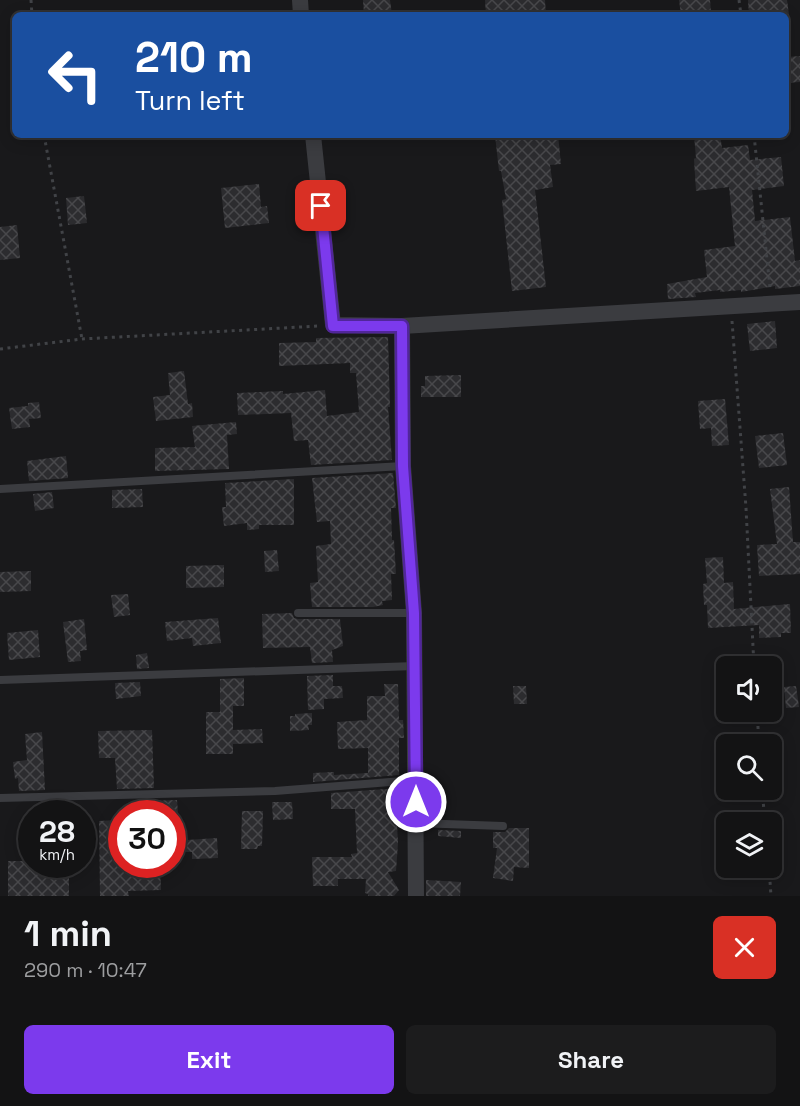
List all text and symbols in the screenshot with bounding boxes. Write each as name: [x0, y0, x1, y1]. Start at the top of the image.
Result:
text: 210 m: [135, 31, 253, 84]
icon: left: [36, 36, 114, 114]
text: Turn left: [135, 83, 245, 118]
pin: [295, 180, 346, 231]
icon: arrive: [304, 189, 337, 222]
map controls: [716, 656, 782, 878]
button: sound: [716, 656, 782, 722]
button: search: [716, 734, 782, 800]
position arrow: [384, 770, 448, 834]
speed limit sign: 30: [108, 800, 186, 878]
text: 28: [39, 812, 75, 851]
button: layers: [716, 812, 782, 878]
text: km/h: [39, 845, 75, 864]
text: 1 min: [24, 911, 112, 957]
button: close: [713, 916, 776, 979]
text: 290 m · 10:47: [24, 957, 147, 983]
button: Exit: [24, 1025, 394, 1094]
button: Share: [406, 1025, 776, 1094]

